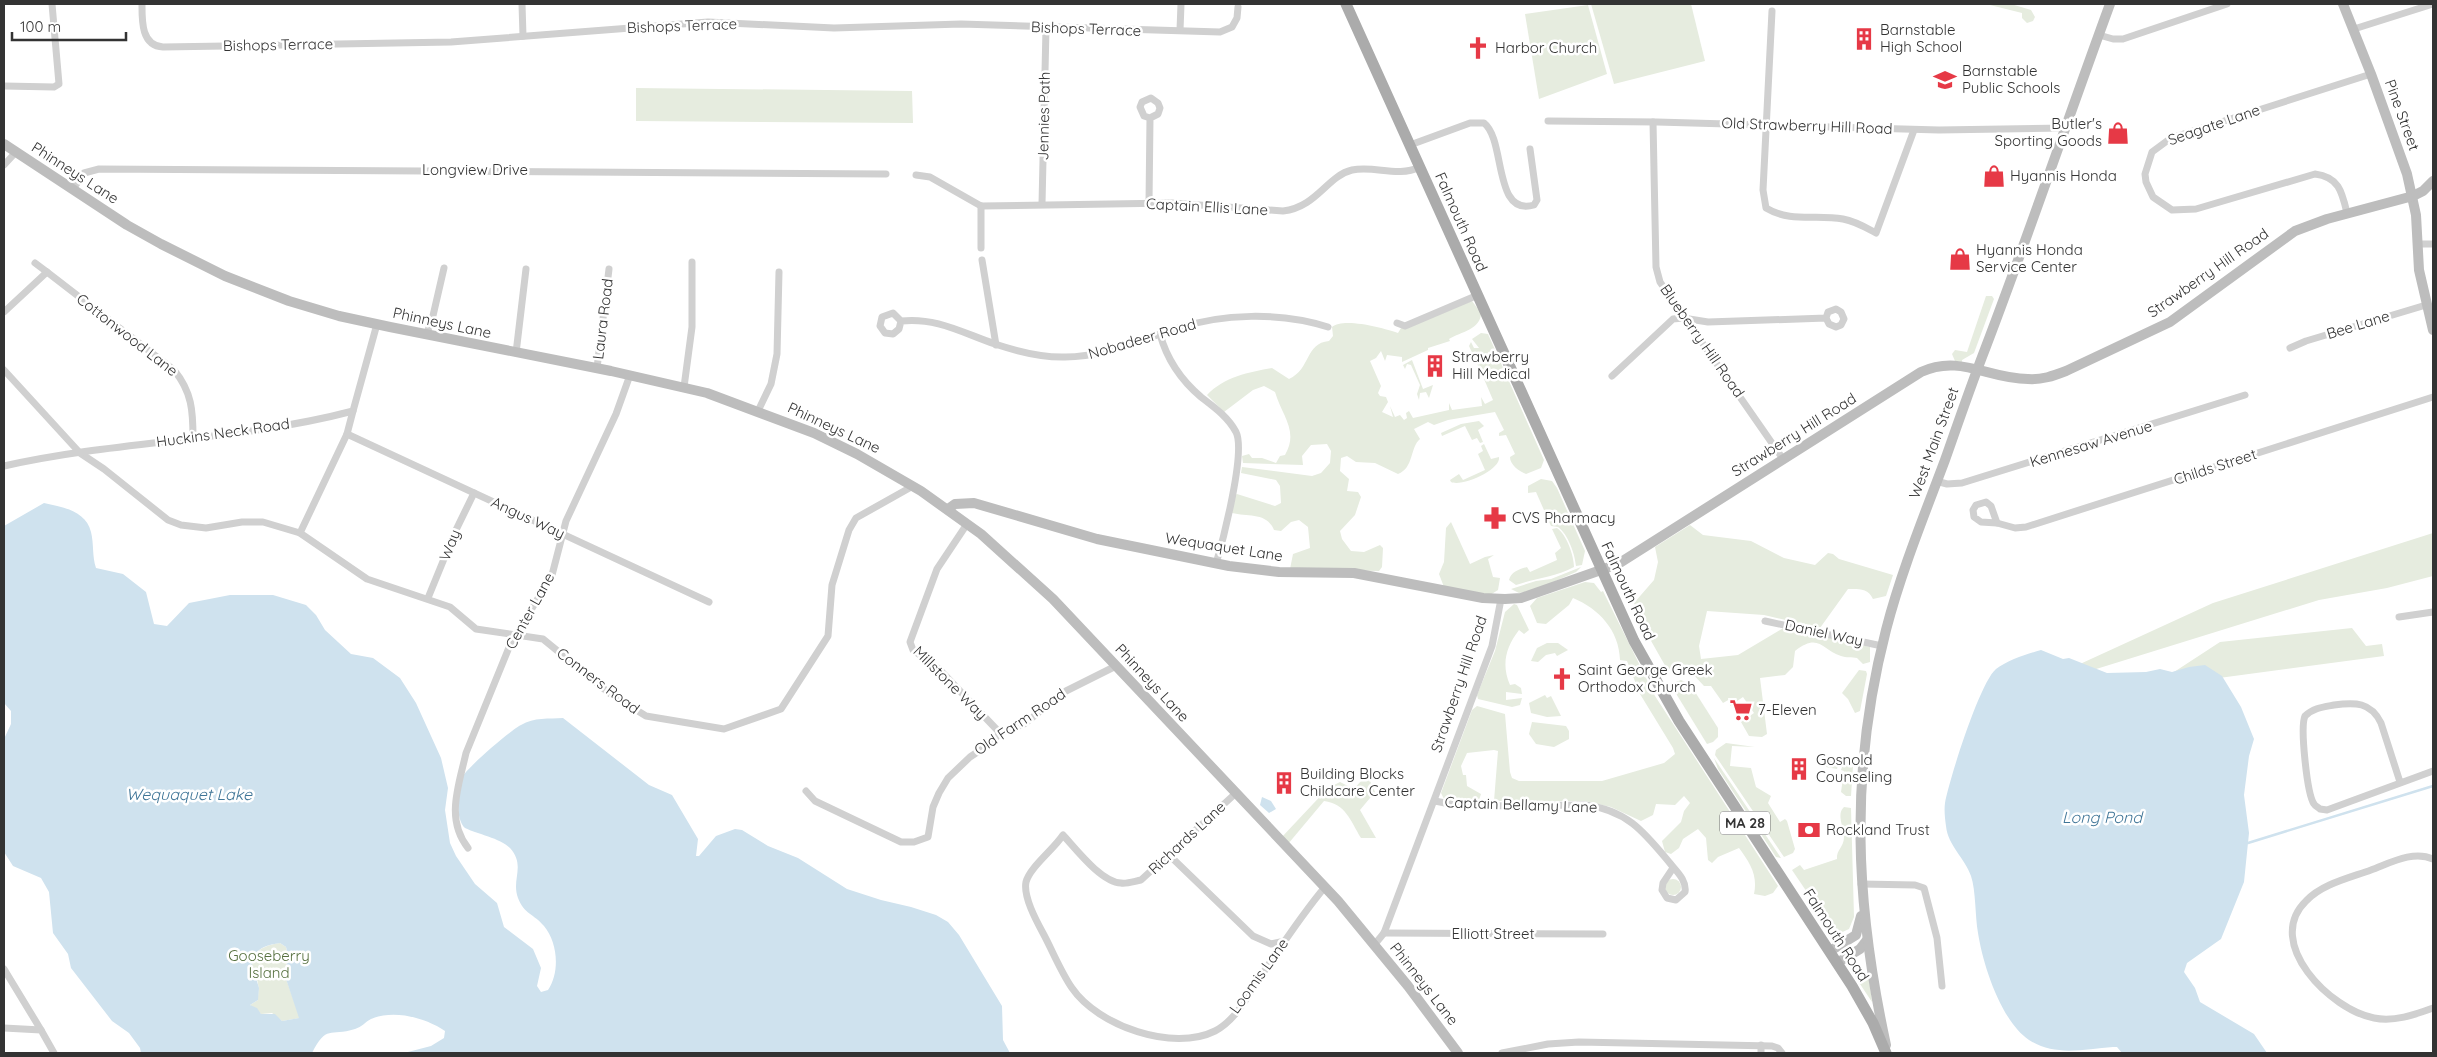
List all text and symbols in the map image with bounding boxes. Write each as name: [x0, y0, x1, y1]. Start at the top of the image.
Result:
scale bar: [12, 10, 126, 42]
street label: Bishops Terrace: [627, 14, 737, 37]
text: 100 m: [20, 17, 61, 36]
street label: Bishops Terrace: [1031, 17, 1141, 40]
place label: Barnstable High School: [1880, 20, 1962, 56]
building icon: Barnstable High School: [1851, 26, 1877, 52]
street label: Bishops Terrace: [223, 34, 333, 55]
church icon: Harbor Church: [1465, 35, 1491, 61]
place label: Harbor Church: [1495, 38, 1597, 57]
place label: Barnstable Public Schools: [1962, 61, 2060, 97]
school or university icon: Barnstable Public Schools: [1932, 67, 1958, 93]
street label: Jennies Path: [1033, 71, 1054, 161]
street label: Pine Street: [2381, 77, 2424, 153]
street label: Seagate Lane: [2165, 100, 2262, 149]
street label: Old Strawberry Hill Road: [1721, 113, 1893, 138]
place label: Butler's Sporting Goods: [1995, 114, 2102, 150]
shop icon: Butler's Sporting Goods: [2105, 120, 2131, 146]
street label: Phinneys Lane: [28, 137, 122, 208]
street label: Longview Drive: [422, 160, 528, 179]
shop icon: Hyannis Honda: [1981, 163, 2007, 189]
place label: Hyannis Honda: [2010, 166, 2117, 185]
street label: Falmouth Road: [1431, 169, 1492, 274]
street label: Captain Ellis Lane: [1146, 194, 1268, 219]
street label: Strawberry Hill Road: [2144, 224, 2272, 321]
place label: Hyannis Honda Service Center: [1976, 240, 2083, 276]
shop icon: Hyannis Honda Service Center: [1947, 246, 1973, 272]
street label: Laura Road: [588, 277, 617, 361]
street label: Blueberry Hill Road: [1656, 280, 1749, 401]
street label: Cottonwood Lane: [73, 289, 182, 380]
street label: Phinneys Lane: [391, 303, 493, 342]
street label: Bee Lane: [2324, 306, 2392, 343]
street label: Nobadeer Road: [1086, 314, 1198, 363]
place label: Strawberry Hill Medical: [1452, 347, 1531, 383]
building icon: Strawberry Hill Medical: [1422, 353, 1448, 379]
street label: West Main Street: [1905, 384, 1963, 501]
street label: Strawberry Hill Road: [1728, 389, 1860, 481]
street label: Phinneys Lane: [785, 398, 884, 457]
street label: Huckins Neck Road: [155, 414, 291, 451]
street label: Kennesaw Avenue: [2027, 416, 2154, 471]
street label: Childs Street: [2171, 444, 2259, 489]
street label: Angus Way: [488, 492, 568, 543]
pharmacy icon: CVS Pharmacy: [1482, 505, 1508, 531]
place label: CVS Pharmacy: [1512, 508, 1616, 527]
street label: Way: [435, 526, 464, 563]
street label: Wequaquet Lane: [1164, 528, 1284, 565]
street label: Falmouth Road: [1597, 538, 1660, 643]
street label: Center Lane: [501, 569, 558, 652]
street label: Strawberry Hill Road: [1426, 613, 1491, 755]
street label: Daniel Way: [1783, 615, 1865, 650]
street label: Phinneys Lane: [1111, 640, 1193, 726]
street label: Millstone Way: [909, 642, 991, 724]
street label: Conners Road: [553, 643, 643, 718]
place label: Saint George Greek Orthodox Church: [1578, 660, 1713, 696]
church icon: Saint George Greek Orthodox Church: [1549, 666, 1575, 692]
street label: Old Farm Road: [970, 684, 1069, 759]
supermarket icon: 7-Eleven: [1728, 697, 1754, 723]
place label: 7-Eleven: [1758, 700, 1817, 719]
place label: Gosnold Counseling: [1816, 750, 1892, 786]
building icon: Gosnold Counseling: [1786, 756, 1812, 782]
place label: Building Blocks Childcare Center: [1300, 764, 1415, 800]
building icon: Building Blocks Childcare Center: [1271, 770, 1297, 796]
water label: Wequaquet Lake: [126, 784, 253, 804]
street label: Captain Bellamy Lane: [1444, 792, 1598, 817]
street label: Richards Lane: [1144, 797, 1229, 878]
water label: Long Pond: [2062, 807, 2144, 827]
road number: MA 28: [1720, 811, 1770, 834]
bank icon: Rockland Trust: [1796, 817, 1822, 843]
place label: Rockland Trust: [1826, 820, 1930, 839]
street label: Falmouth Road: [1799, 885, 1874, 985]
street label: Elliott Street: [1452, 924, 1534, 943]
street label: Loomis Lane: [1225, 934, 1292, 1017]
street label: Phinneys Lane: [1386, 938, 1463, 1029]
park label: Gooseberry Island: [228, 946, 310, 982]

